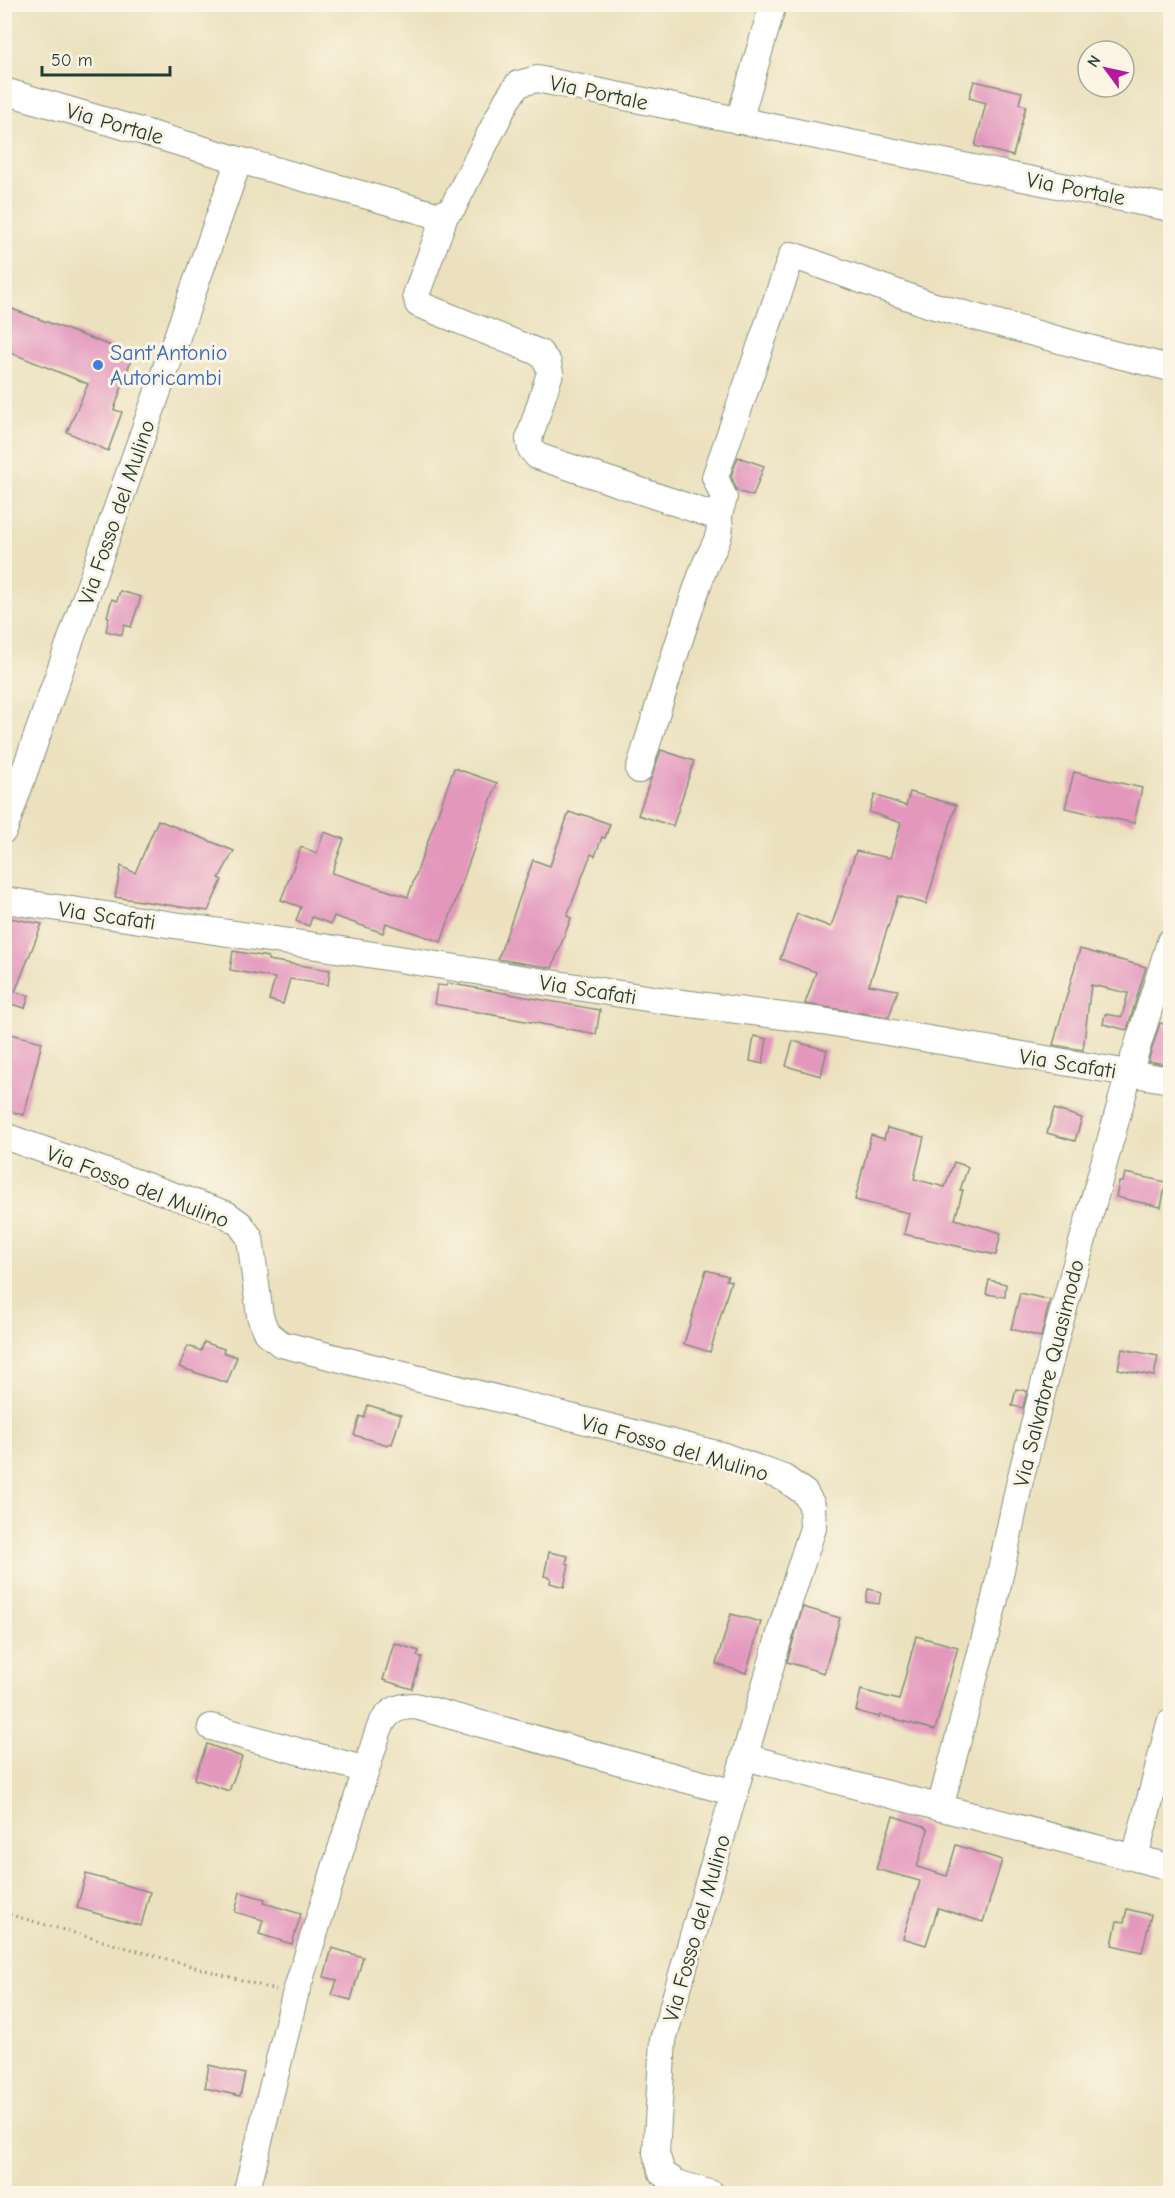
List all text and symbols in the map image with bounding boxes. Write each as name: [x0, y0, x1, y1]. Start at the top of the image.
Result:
scale bar: [42, 39, 170, 77]
north arrow: [1076, 39, 1136, 99]
text: 50 m: [51, 50, 93, 71]
text: N: [1084, 52, 1105, 71]
street label: Via Portale: [547, 70, 650, 116]
street label: Via Portale: [63, 98, 166, 150]
street label: Via Portale: [1024, 167, 1127, 211]
place label: Sant'Antonio Autoricambi: [110, 340, 227, 391]
marker: Sant'Antonio Autoricambi: [91, 358, 105, 372]
street label: Via Fosso del Mulino: [73, 416, 161, 608]
street label: Via Scafati: [57, 896, 157, 936]
street label: Via Scafati: [537, 969, 638, 1010]
street label: Via Scafati: [1017, 1043, 1118, 1084]
street label: Via Fosso del Mulino: [43, 1140, 233, 1234]
street label: Via Salvatore Quasimodo: [1008, 1257, 1090, 1490]
street label: Via Fosso del Mulino: [578, 1409, 771, 1487]
street label: Via Fosso del Mulino: [658, 1832, 736, 2025]

